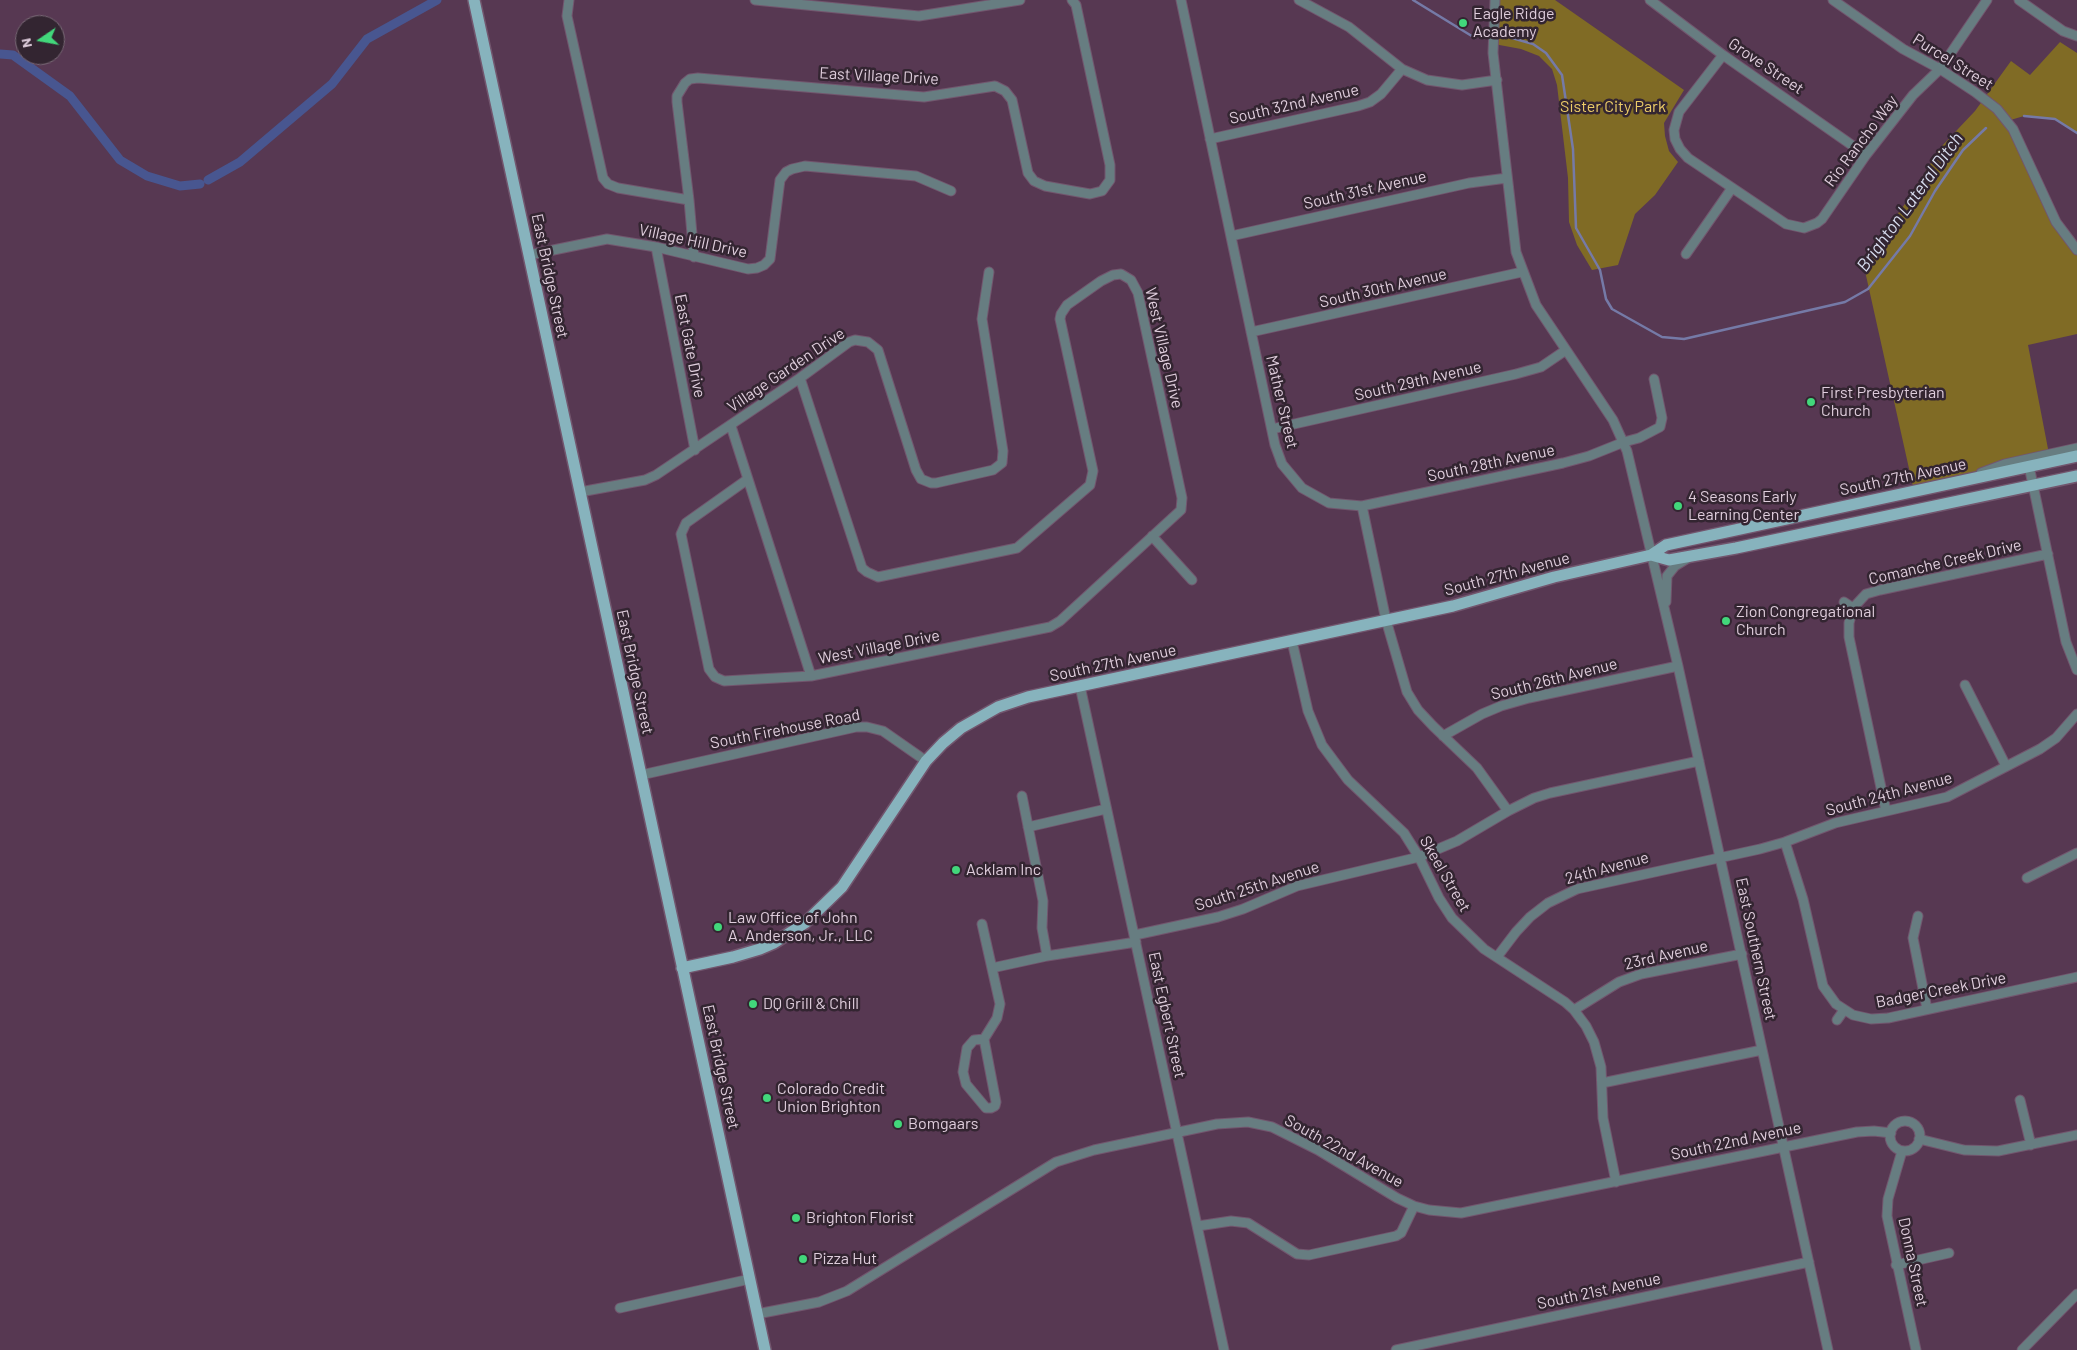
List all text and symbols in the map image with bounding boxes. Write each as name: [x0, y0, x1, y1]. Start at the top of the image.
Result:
place label: Eagle Ridge Academy: [1473, 4, 1555, 42]
north arrow: [15, 15, 65, 65]
marker: Eagle Ridge Academy: [1457, 17, 1469, 29]
street label: Purcel Street: [1909, 30, 1997, 94]
street label: Grove Street: [1725, 34, 1807, 98]
text: N: [17, 37, 35, 49]
street label: East Village Drive: [819, 63, 939, 89]
street label: South 32nd Avenue: [1227, 80, 1361, 128]
street label: Rio Rancho Way: [1820, 91, 1902, 191]
park label: Sister City Park: [1560, 97, 1666, 117]
water label: Brighton Lateral Ditch: [1852, 128, 1968, 276]
street label: South 31st Avenue: [1302, 167, 1428, 213]
street label: East Bridge Street: [527, 212, 573, 340]
street label: Village Hill Drive: [637, 220, 749, 262]
street label: South 30th Avenue: [1317, 264, 1449, 312]
street label: West Village Drive: [1141, 286, 1187, 410]
street label: East Gate Drive: [671, 292, 709, 400]
street label: Village Garden Drive: [724, 324, 848, 416]
street label: Mather Street: [1262, 353, 1302, 451]
street label: South 29th Avenue: [1353, 357, 1483, 405]
place label: First Presbyterian Church: [1821, 383, 1945, 421]
marker: First Presbyterian Church: [1805, 396, 1817, 408]
street label: South 28th Avenue: [1426, 440, 1556, 486]
street label: South 27th Avenue: [1838, 454, 1968, 500]
place label: 4 Seasons Early Learning Center: [1688, 487, 1799, 525]
marker: 4 Seasons Early Learning Center: [1672, 500, 1684, 512]
street label: Comanche Creek Drive: [1867, 535, 2023, 589]
street label: South 27th Avenue: [1442, 548, 1572, 600]
place label: Zion Congregational Church: [1736, 602, 1875, 640]
street label: East Bridge Street: [612, 608, 658, 736]
marker: Zion Congregational Church: [1720, 615, 1732, 627]
street label: West Village Drive: [817, 626, 941, 668]
street label: South 27th Avenue: [1048, 640, 1178, 686]
street label: South 26th Avenue: [1489, 654, 1619, 704]
street label: South Firehouse Road: [708, 705, 862, 753]
street label: South 24th Avenue: [1824, 768, 1954, 820]
street label: Skeel Street: [1416, 833, 1474, 915]
street label: 24th Avenue: [1563, 848, 1651, 888]
street label: South 25th Avenue: [1192, 857, 1322, 915]
place label: Acklam Inc: [966, 860, 1041, 880]
marker: Acklam Inc: [950, 864, 962, 876]
street label: East Southern Street: [1731, 876, 1781, 1022]
place label: Law Office of John A. Anderson, Jr., LLC: [728, 908, 873, 946]
marker: Law Office of John A. Anderson, Jr., LLC: [712, 921, 724, 933]
street label: 23rd Avenue: [1622, 936, 1710, 974]
street label: East Egbert Street: [1144, 950, 1190, 1080]
street label: Badger Creek Drive: [1874, 968, 2008, 1012]
place label: DQ Grill & Chill: [763, 994, 859, 1014]
marker: DQ Grill & Chill: [747, 998, 759, 1010]
street label: East Bridge Street: [698, 1003, 744, 1131]
place label: Colorado Credit Union Brighton: [777, 1079, 885, 1117]
marker: Colorado Credit Union Brighton: [761, 1092, 773, 1104]
street label: South 22nd Avenue: [1281, 1110, 1407, 1192]
place label: Bomgaars: [908, 1114, 978, 1134]
marker: Bomgaars: [892, 1118, 904, 1130]
street label: South 22nd Avenue: [1669, 1118, 1803, 1164]
place label: Brighton Florist: [806, 1208, 914, 1228]
marker: Brighton Florist: [790, 1212, 802, 1224]
street label: Donna Street: [1894, 1216, 1932, 1308]
place label: Pizza Hut: [813, 1249, 877, 1269]
marker: Pizza Hut: [797, 1253, 809, 1265]
street label: South 21st Avenue: [1535, 1269, 1663, 1313]

